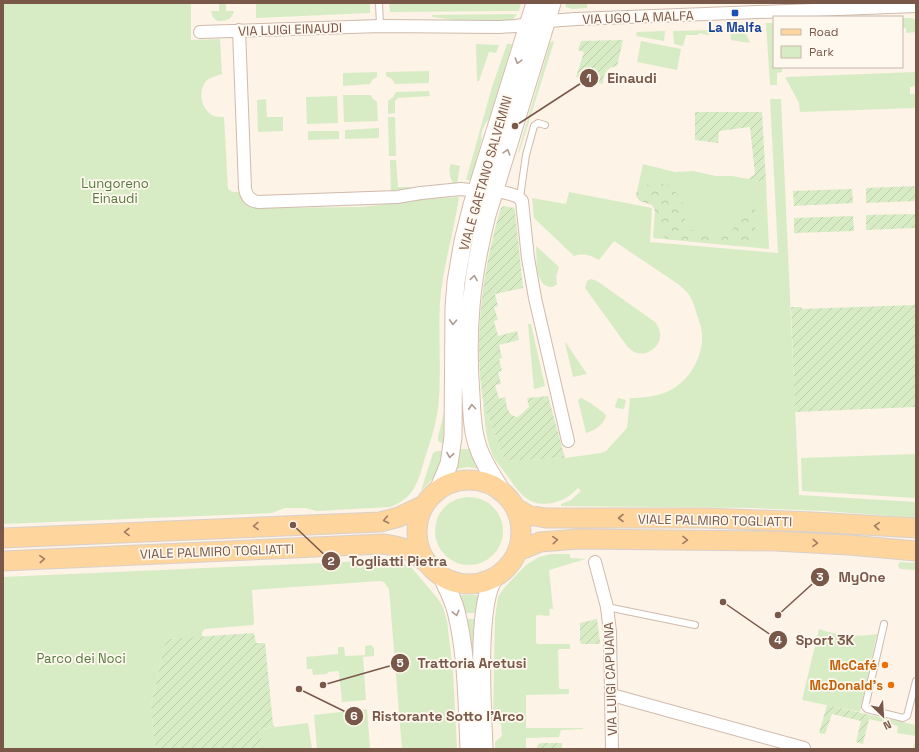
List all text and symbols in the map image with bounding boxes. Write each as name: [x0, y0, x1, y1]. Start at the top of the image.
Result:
street label: VIA UGO LA MALFA: [582, 7, 694, 28]
marker: La Malfa: [730, 8, 740, 18]
legend: [773, 16, 903, 68]
street label: VIA LUIGI EINAUDI: [238, 19, 342, 40]
place label: La Malfa: [708, 19, 762, 36]
text: Road: [809, 24, 838, 40]
text: Park: [809, 44, 834, 60]
one-way arrow: [514, 57, 523, 64]
callout: Einaudi: [579, 65, 664, 91]
text: Einaudi: [607, 69, 657, 87]
text: 1: [586, 70, 592, 86]
street label: VIALE GAETANO SALVEMINI: [455, 94, 516, 253]
one-way arrow: [502, 149, 511, 156]
park label: Lungoreno Einaudi: [81, 175, 149, 207]
one-way arrow: [469, 275, 478, 281]
one-way arrow: [449, 319, 458, 325]
one-way arrow: [467, 404, 476, 410]
one-way arrow: [446, 452, 455, 458]
street label: VIALE PALMIRO TOGLIATTI: [638, 511, 792, 530]
one-way arrow: [618, 514, 624, 522]
one-way arrow: [383, 516, 389, 524]
one-way arrow: [874, 521, 880, 530]
one-way arrow: [253, 522, 259, 530]
one-way arrow: [124, 527, 130, 536]
one-way arrow: [552, 535, 558, 544]
one-way arrow: [682, 536, 688, 544]
one-way arrow: [812, 539, 818, 548]
street label: VIALE PALMIRO TOGLIATTI: [140, 540, 294, 563]
callout: Togliatti Pietra: [321, 548, 455, 574]
text: Togliatti Pietra: [349, 552, 447, 570]
text: 2: [327, 553, 335, 569]
one-way arrow: [39, 555, 45, 563]
callout: MyOne: [810, 564, 893, 590]
text: MyOne: [838, 568, 886, 586]
text: 3: [816, 569, 824, 585]
one-way arrow: [452, 610, 460, 616]
street label: VIA LUIGI CAPUANA: [600, 622, 621, 736]
callout: Sport 3K: [768, 627, 863, 653]
text: Sport 3K: [796, 631, 855, 649]
text: 4: [774, 632, 782, 648]
park label: Parco dei Noci: [36, 650, 126, 667]
callout: Trattoria Aretusi: [390, 650, 535, 676]
text: Trattoria Aretusi: [417, 654, 527, 672]
text: 5: [396, 655, 404, 671]
place label: McCafé: [830, 657, 877, 674]
marker: McCafé: [880, 660, 890, 670]
place label: McDonald's: [810, 677, 883, 694]
marker: McDonald's: [886, 680, 896, 690]
north arrow: [863, 696, 903, 736]
callout: Ristorante Sotto l'Arco: [344, 703, 532, 729]
text: Ristorante Sotto l'Arco: [372, 707, 524, 725]
text: 6: [350, 708, 358, 724]
text: N: [881, 717, 894, 733]

